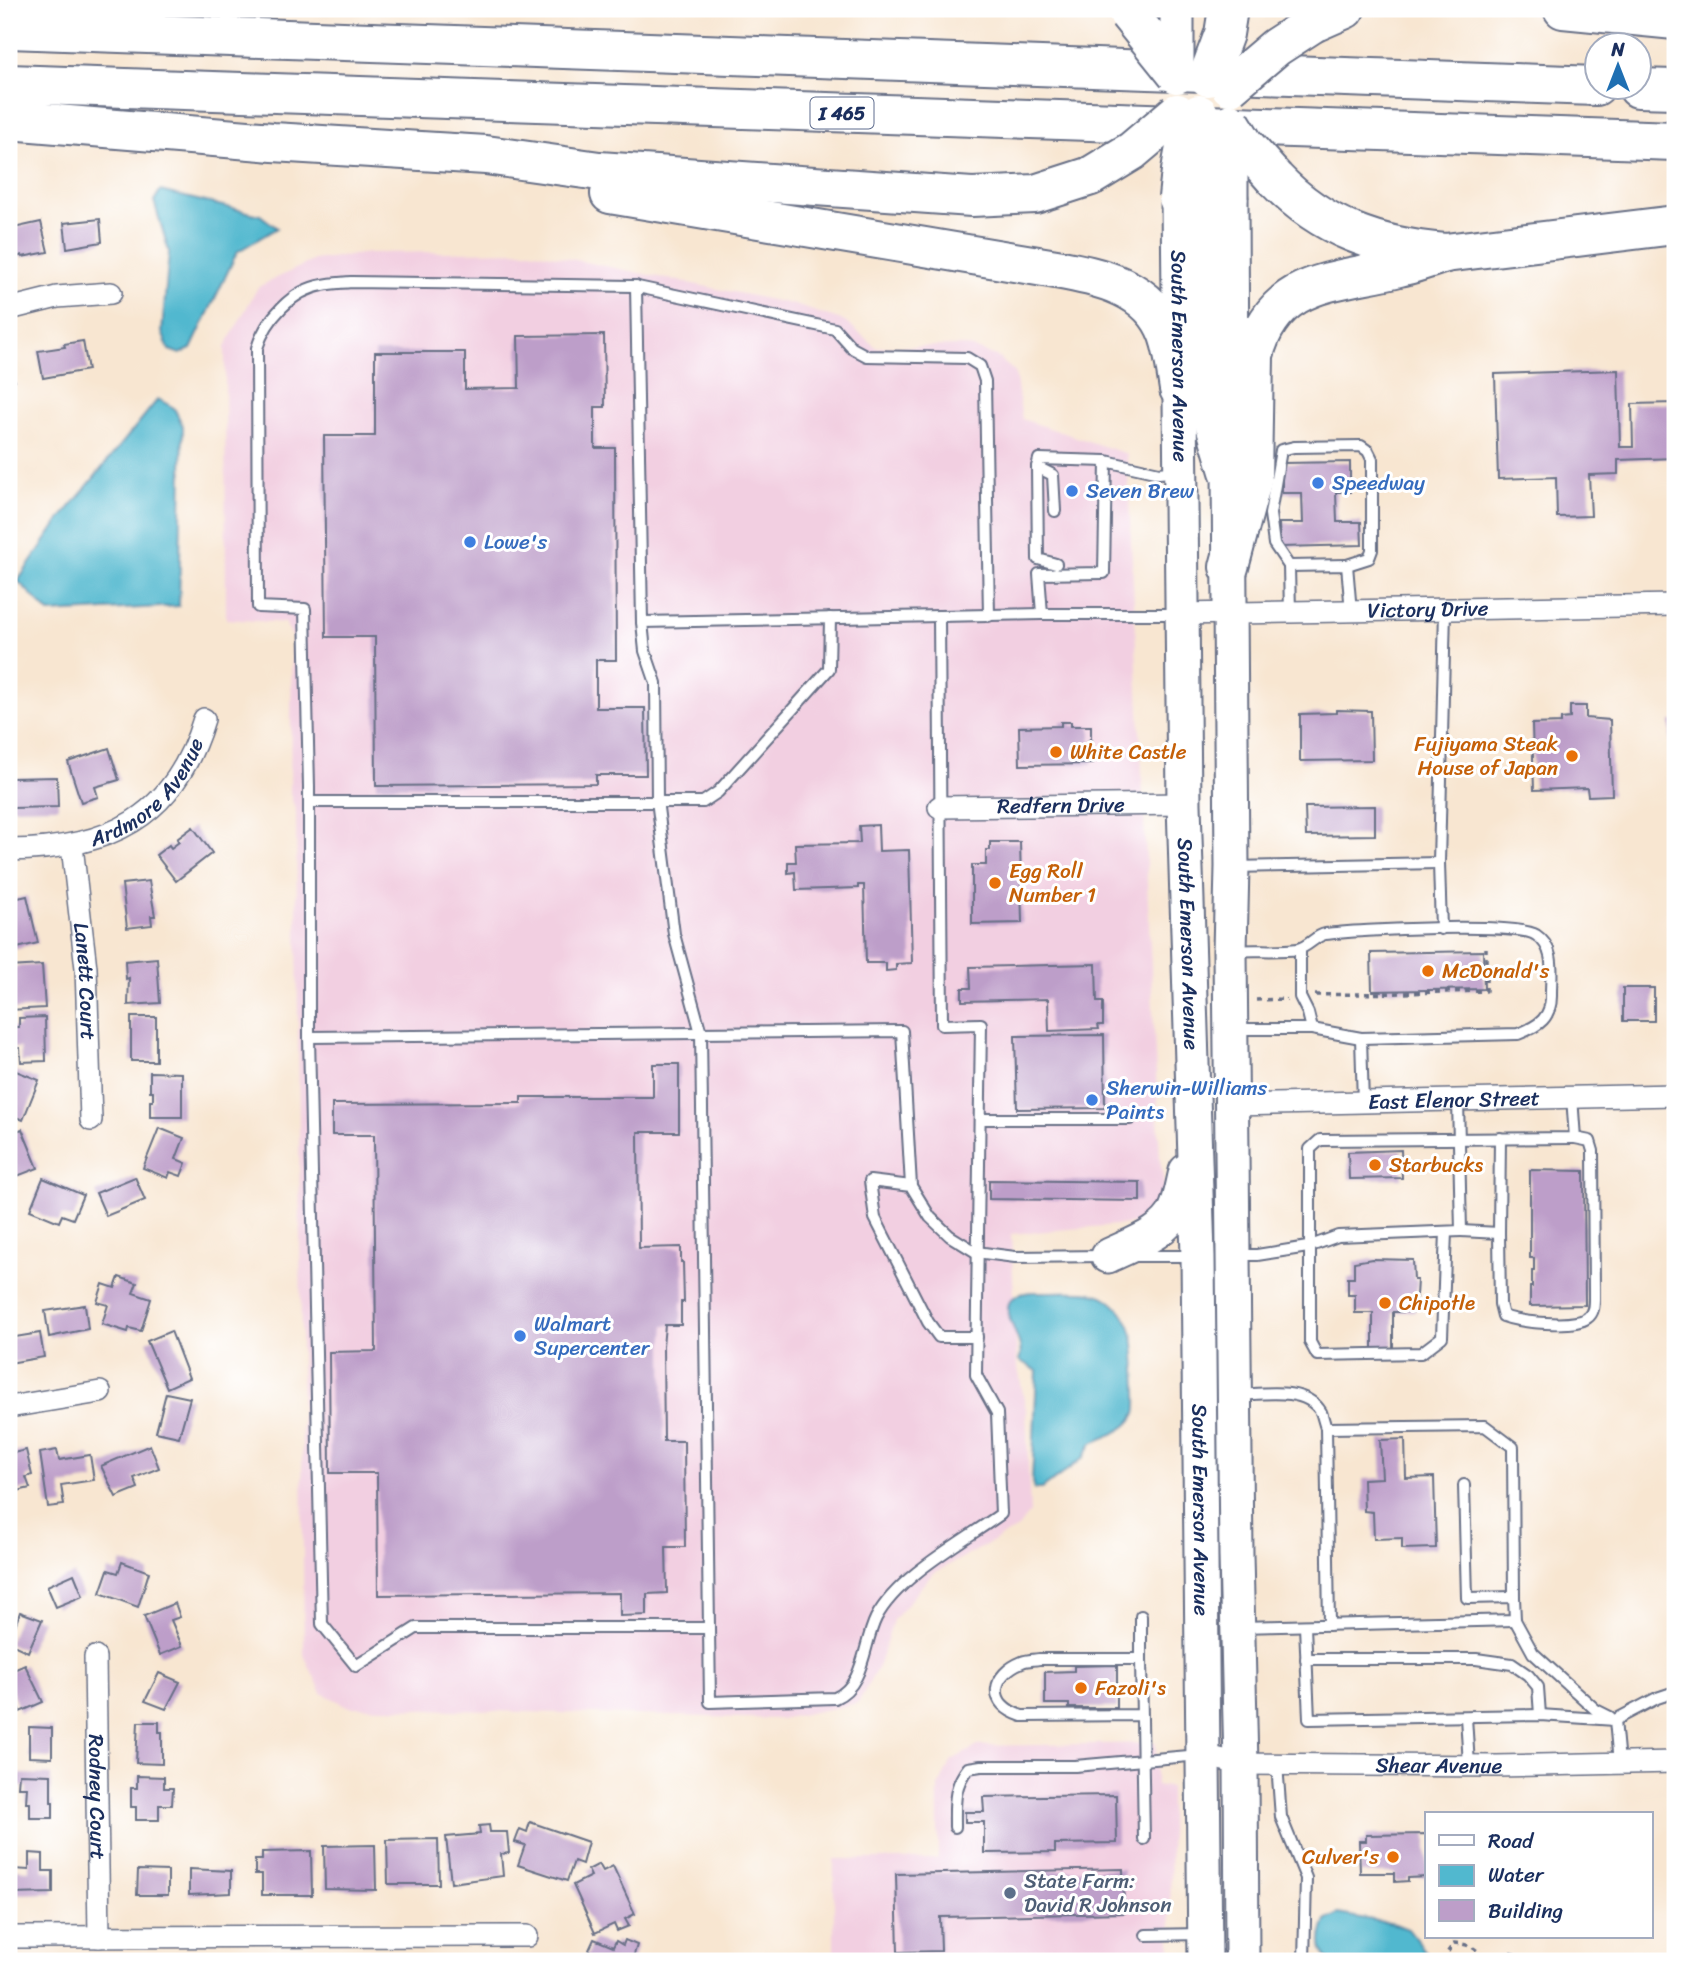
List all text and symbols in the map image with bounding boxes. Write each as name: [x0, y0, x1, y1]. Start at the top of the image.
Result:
north arrow: [1582, 32, 1652, 102]
text: N: [1610, 33, 1625, 66]
road number: I 465: [810, 97, 874, 128]
street label: South Emerson Avenue: [1160, 250, 1200, 463]
place label: Speedway: [1332, 464, 1425, 502]
place label: Seven Brew: [1086, 472, 1195, 510]
marker: Speedway: [1310, 475, 1326, 491]
marker: Seven Brew: [1064, 483, 1080, 499]
place label: Lowe's: [484, 523, 548, 561]
marker: Lowe's: [462, 534, 478, 550]
street label: Victory Drive: [1367, 589, 1489, 630]
place label: Fujiyama Steak House of Japan: [1414, 725, 1558, 787]
street label: Ardmore Avenue: [84, 732, 215, 858]
place label: White Castle: [1070, 733, 1187, 771]
marker: White Castle: [1048, 744, 1064, 760]
marker: Fujiyama Steak House of Japan: [1564, 748, 1580, 764]
street label: Redfern Drive: [997, 786, 1125, 825]
street label: South Emerson Avenue: [1166, 837, 1211, 1051]
place label: Egg Roll Number 1: [1009, 852, 1096, 914]
marker: Egg Roll Number 1: [987, 875, 1003, 891]
street label: Lanett Court: [62, 920, 107, 1041]
place label: McDonald's: [1442, 952, 1550, 990]
marker: McDonald's: [1420, 963, 1436, 979]
place label: Sherwin-Williams Paints: [1106, 1069, 1267, 1131]
street label: East Elenor Street: [1368, 1079, 1540, 1121]
marker: Sherwin-Williams Paints: [1084, 1092, 1100, 1108]
place label: Starbucks: [1389, 1146, 1484, 1184]
marker: Starbucks: [1367, 1157, 1383, 1173]
place label: Chipotle: [1399, 1284, 1475, 1322]
marker: Chipotle: [1377, 1295, 1393, 1311]
place label: Walmart Supercenter: [534, 1305, 651, 1367]
marker: Walmart Supercenter: [512, 1328, 528, 1344]
street label: South Emerson Avenue: [1180, 1403, 1221, 1616]
place label: Fazoli's: [1095, 1669, 1166, 1707]
marker: Fazoli's: [1073, 1680, 1089, 1696]
street label: Rodney Court: [77, 1734, 117, 1860]
street label: Shear Avenue: [1375, 1746, 1503, 1785]
legend: [1425, 1812, 1652, 1938]
text: Road: [1488, 1822, 1535, 1860]
place label: Culver's: [1302, 1838, 1379, 1876]
marker: Culver's: [1385, 1849, 1401, 1865]
text: Water: [1488, 1856, 1545, 1894]
place label: State Farm: David R Johnson: [1024, 1862, 1172, 1924]
marker: State Farm: David R Johnson: [1002, 1885, 1018, 1901]
text: Building: [1488, 1892, 1564, 1930]

